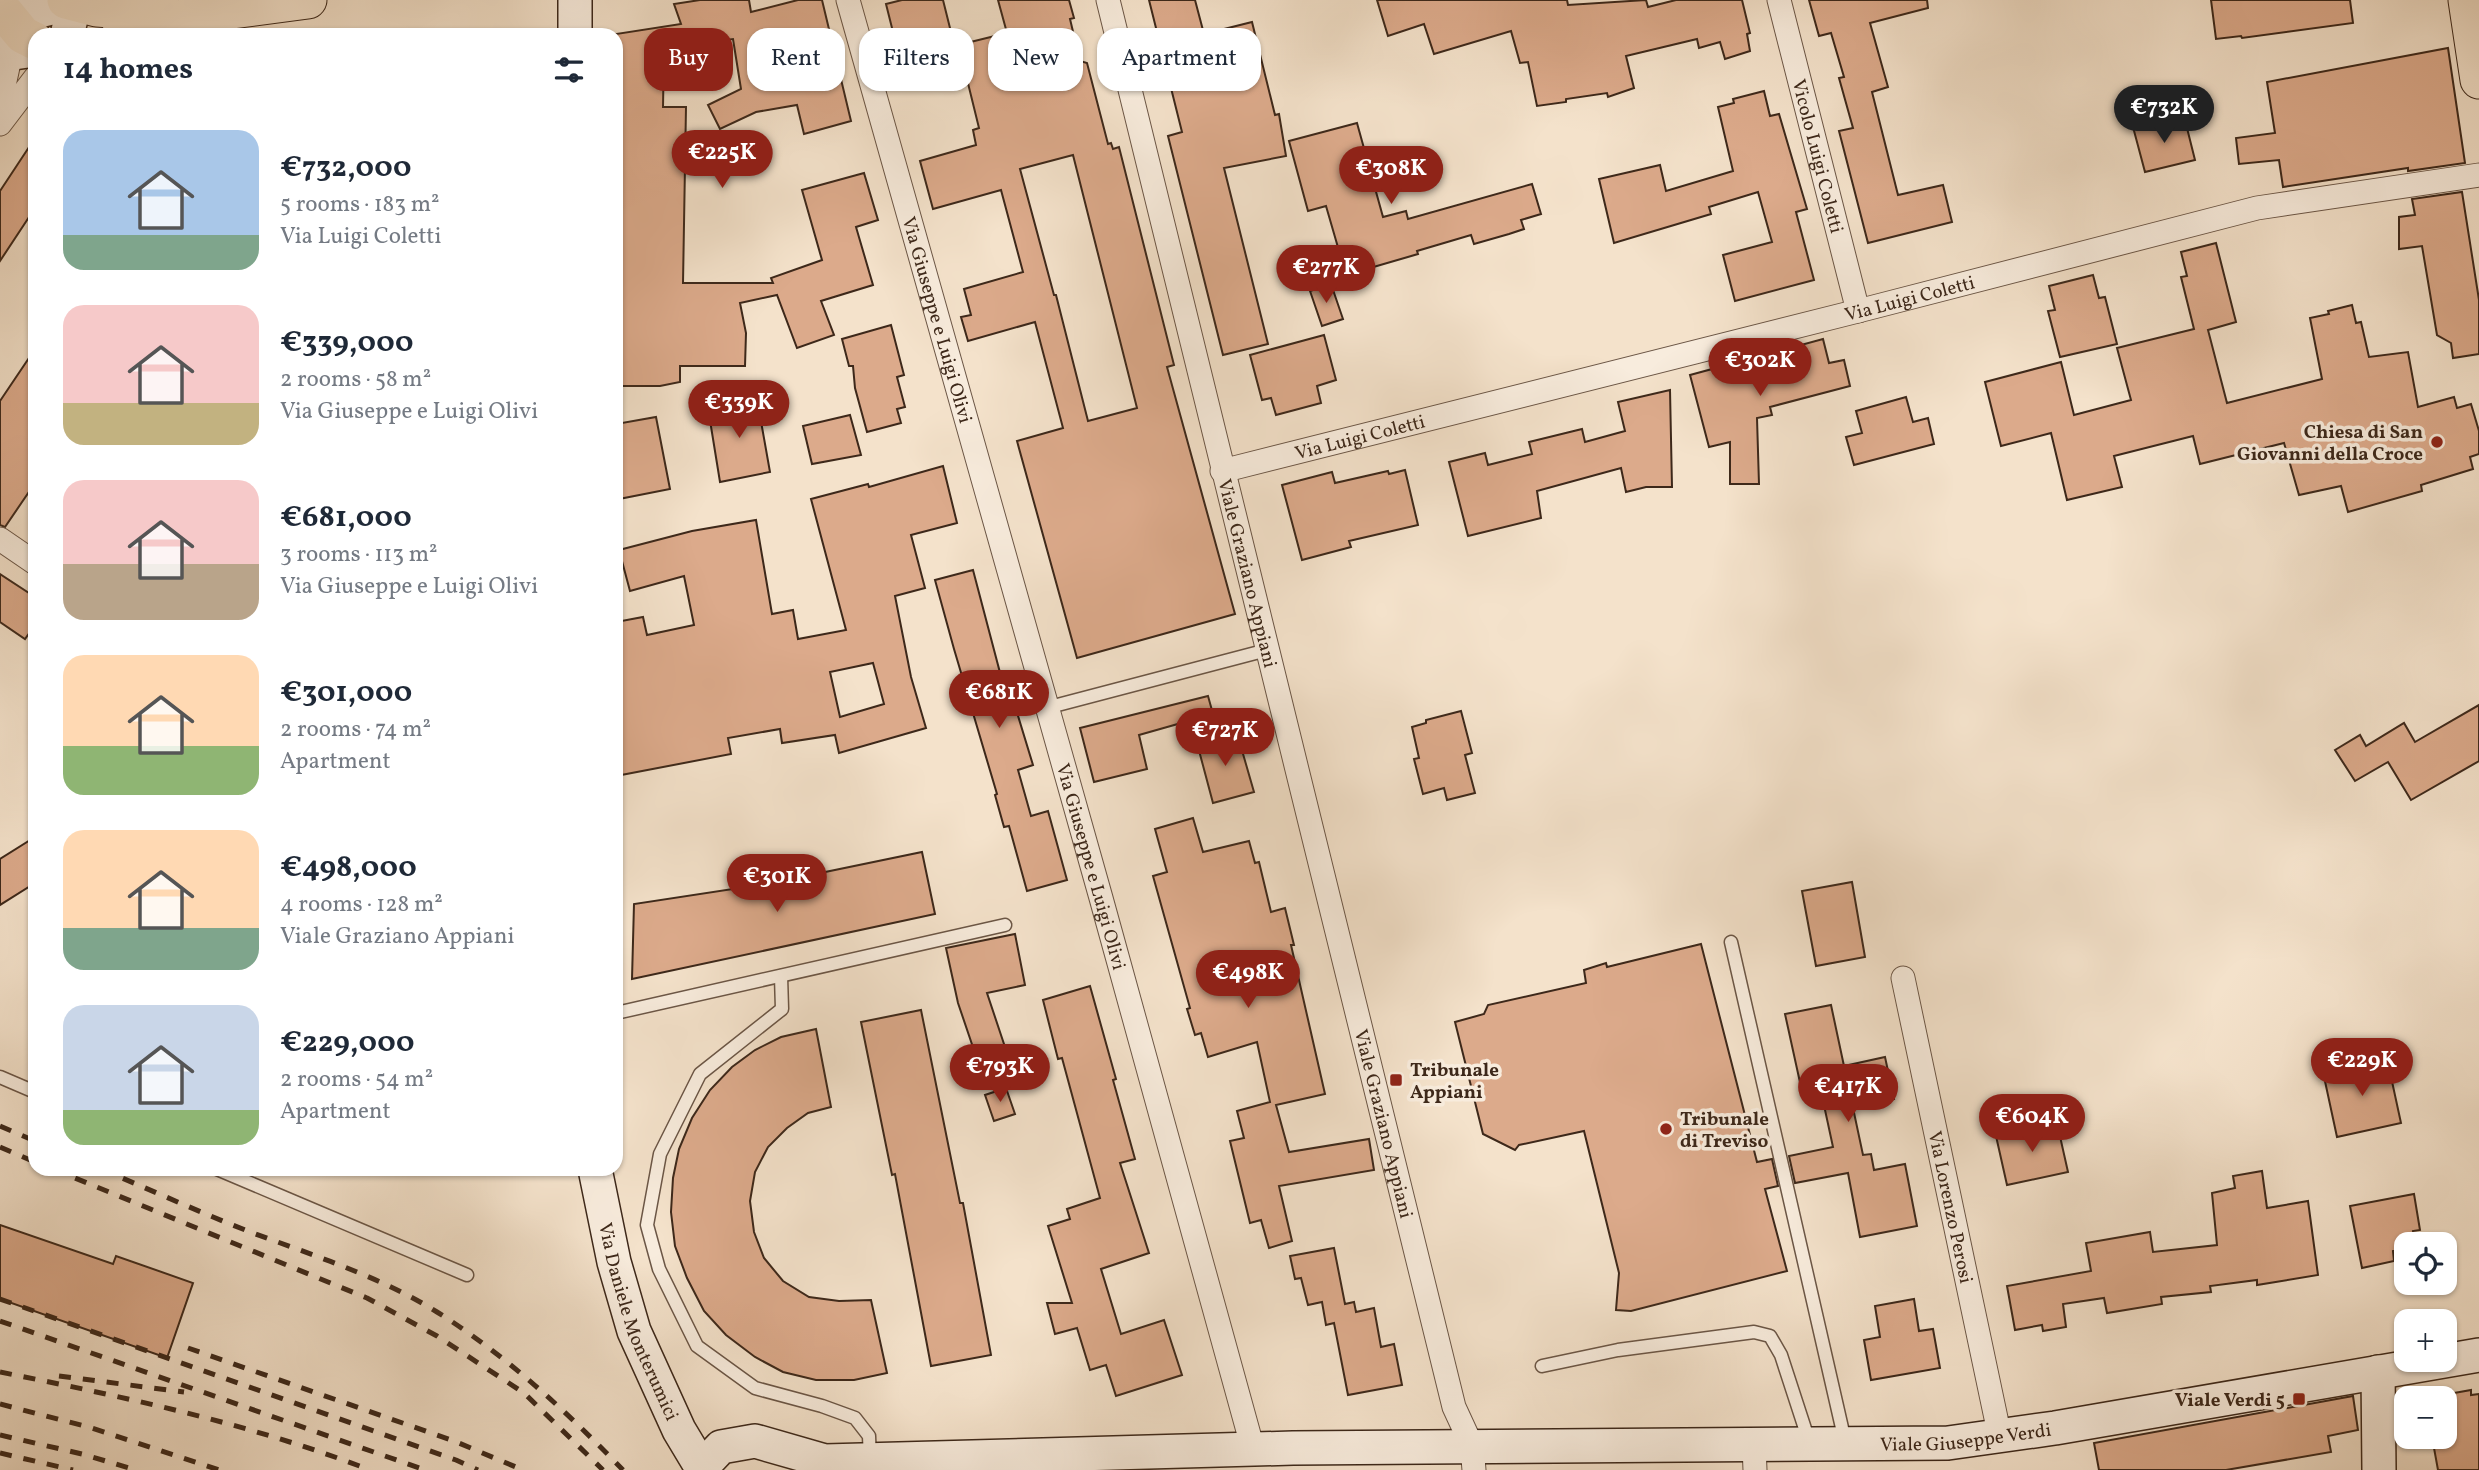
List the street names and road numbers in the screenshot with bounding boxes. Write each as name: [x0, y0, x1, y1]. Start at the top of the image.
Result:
street label: Vicolo Luigi Coletti: [1785, 77, 1849, 237]
street label: Via Giuseppe e Luigi Olivi: [895, 214, 978, 427]
street label: Via Luigi Coletti: [1842, 270, 1978, 329]
street label: Via Luigi Coletti: [1292, 409, 1428, 467]
street label: Viale Graziano Appiani: [1210, 476, 1282, 671]
street label: Via Giuseppe e Luigi Olivi: [1049, 761, 1131, 973]
street label: Viale Graziano Appiani: [1347, 1027, 1418, 1221]
street label: Via Lorenzo Perosi: [1921, 1129, 1978, 1286]
street label: Via Daniele Monterumici: [591, 1220, 684, 1425]
street label: Viale Giuseppe Verdi: [1880, 1418, 2053, 1459]

